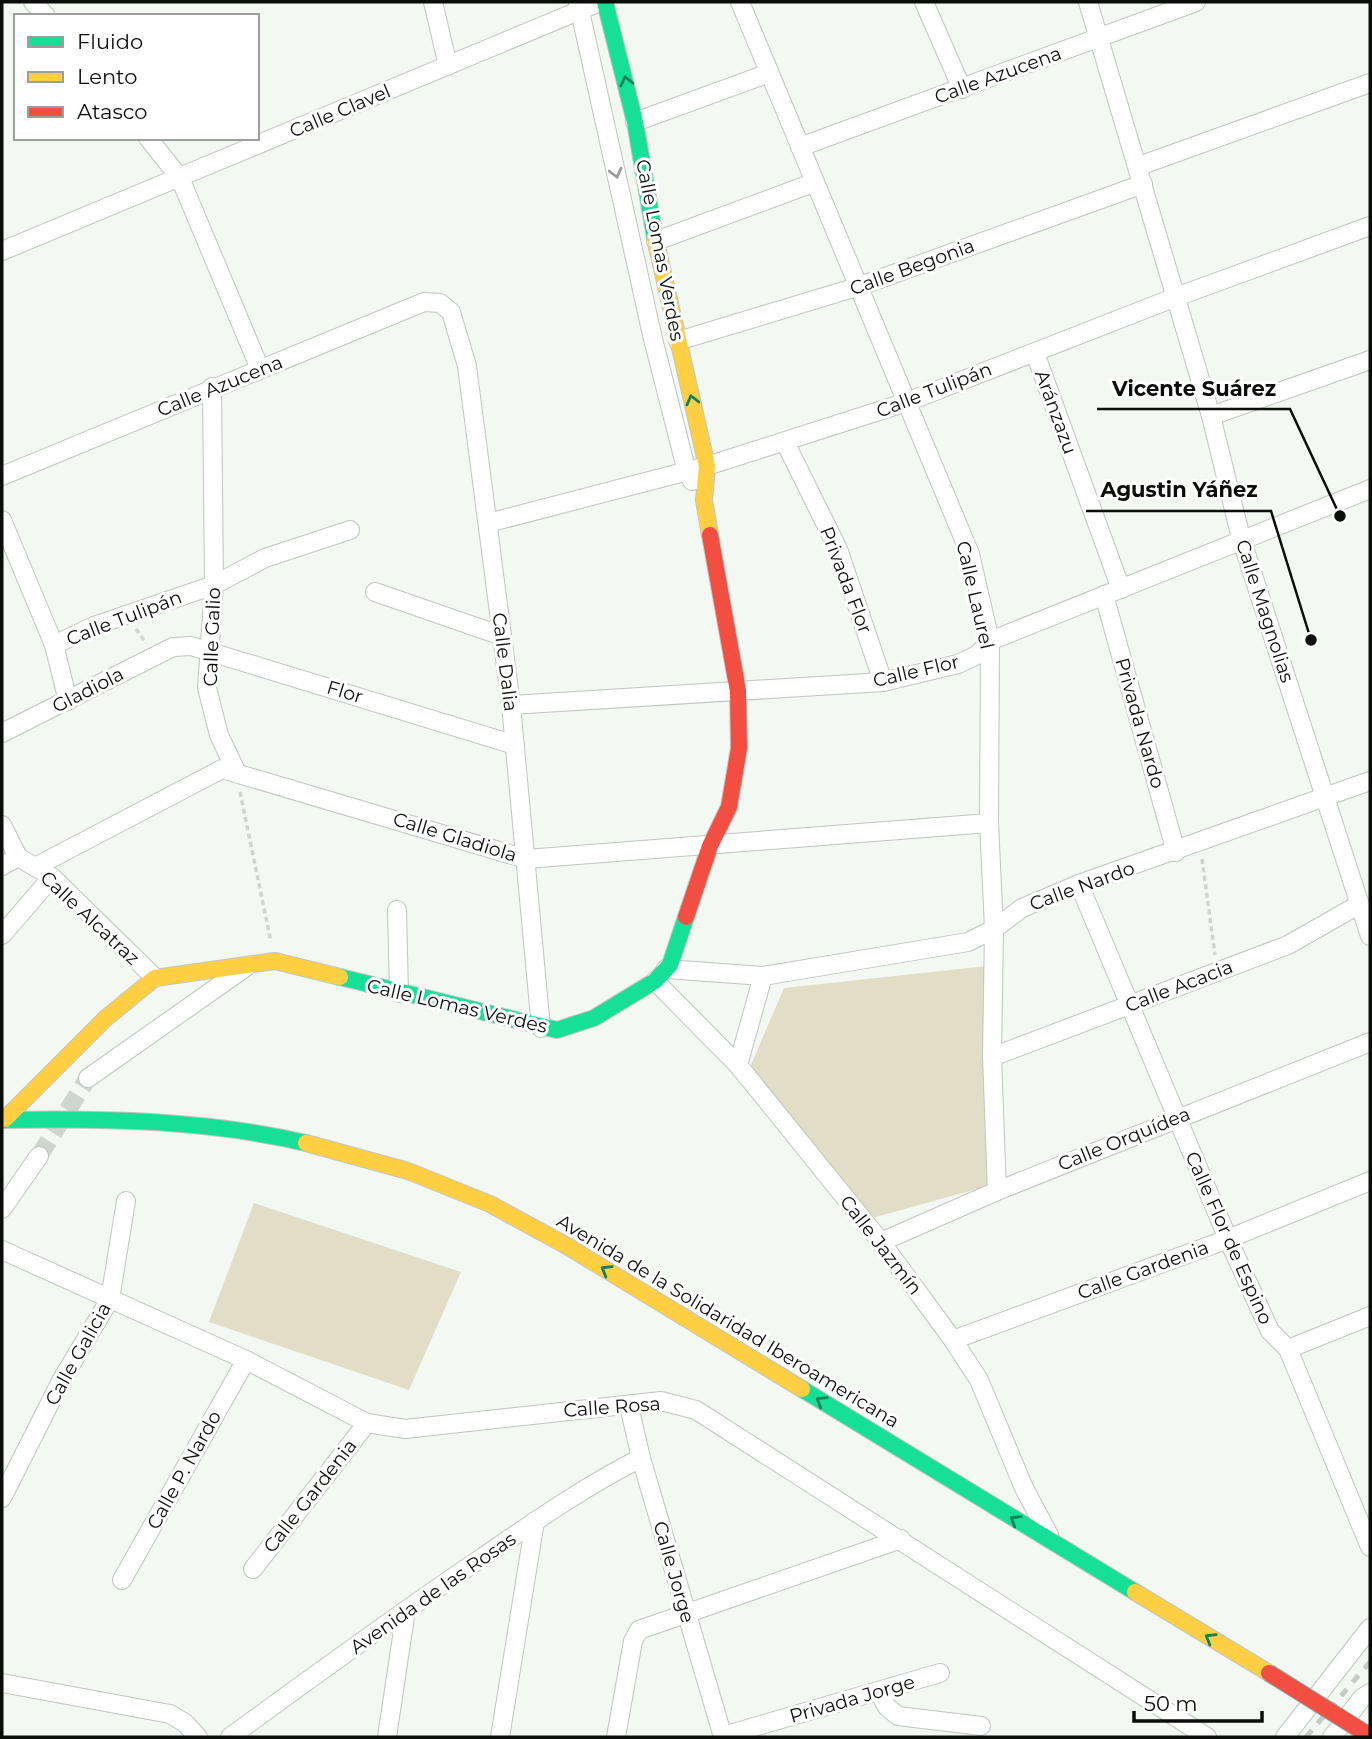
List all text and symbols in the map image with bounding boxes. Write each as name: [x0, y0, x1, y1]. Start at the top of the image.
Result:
legend: [14, 14, 259, 140]
text: Fluido: [77, 29, 143, 54]
street label: Calle Azucena: [931, 41, 1065, 109]
text: Lento: [77, 64, 137, 89]
one-way arrow: [620, 75, 634, 87]
street label: Calle Clavel: [286, 79, 394, 143]
text: Atasco: [77, 99, 148, 124]
street label: Calle Lomas Verdes: [631, 157, 689, 343]
one-way arrow: [608, 167, 623, 179]
street label: Calle Begonia: [846, 234, 978, 300]
street label: Calle Azucena: [154, 350, 286, 422]
street label: Calle Tulipán: [873, 357, 995, 423]
street label: Aránzazu: [1030, 367, 1082, 457]
callout: Vicente Suárez: [1097, 367, 1290, 409]
text: Vicente Suárez: [1111, 376, 1276, 401]
one-way arrow: [686, 394, 701, 406]
callout: Agustin Yáñez: [1086, 469, 1271, 511]
text: Agustin Yáñez: [1099, 477, 1258, 502]
street label: Privada Flor: [815, 523, 877, 637]
street label: Calle Magnolias: [1231, 537, 1299, 685]
street label: Calle Laurel: [951, 539, 999, 651]
street label: Calle Tulipán: [63, 585, 185, 651]
street label: Calle Galio: [199, 587, 225, 687]
street label: Calle Dalia: [488, 611, 522, 713]
street label: Calle Flor: [871, 650, 961, 692]
street label: Privada Nardo: [1110, 655, 1170, 791]
street label: Gladiola: [48, 662, 128, 718]
street label: Flor: [324, 676, 366, 708]
street label: Calle Gladiola: [390, 807, 520, 867]
street label: Calle Nardo: [1026, 856, 1138, 916]
street label: Calle Alcatraz: [36, 866, 144, 970]
street label: Calle Acacia: [1122, 955, 1236, 1017]
street label: Calle Lomas Verdes: [365, 974, 549, 1038]
street label: Calle Orquídea: [1055, 1102, 1193, 1176]
street label: Calle Flor de Espino: [1181, 1148, 1278, 1328]
street label: Calle Jazmín: [835, 1191, 927, 1299]
street label: Avenida de la Solidaridad Iberoamericana: [553, 1209, 903, 1433]
street label: Calle Gardenia: [1074, 1236, 1212, 1304]
one-way arrow: [601, 1265, 614, 1278]
street label: Calle Galicia: [40, 1298, 116, 1410]
street label: Calle Rosa: [563, 1392, 661, 1422]
one-way arrow: [816, 1396, 829, 1409]
street label: Calle P. Nardo: [142, 1407, 226, 1533]
street label: Calle Gardenia: [258, 1435, 362, 1557]
one-way arrow: [1010, 1516, 1023, 1529]
street label: Calle Jorge: [649, 1519, 699, 1625]
street label: Avenida de las Rosas: [346, 1527, 520, 1659]
one-way arrow: [1204, 1633, 1217, 1646]
street label: Privada Jorge: [787, 1670, 917, 1728]
scale bar: [1134, 1680, 1262, 1724]
text: 50 m: [1144, 1691, 1198, 1716]

